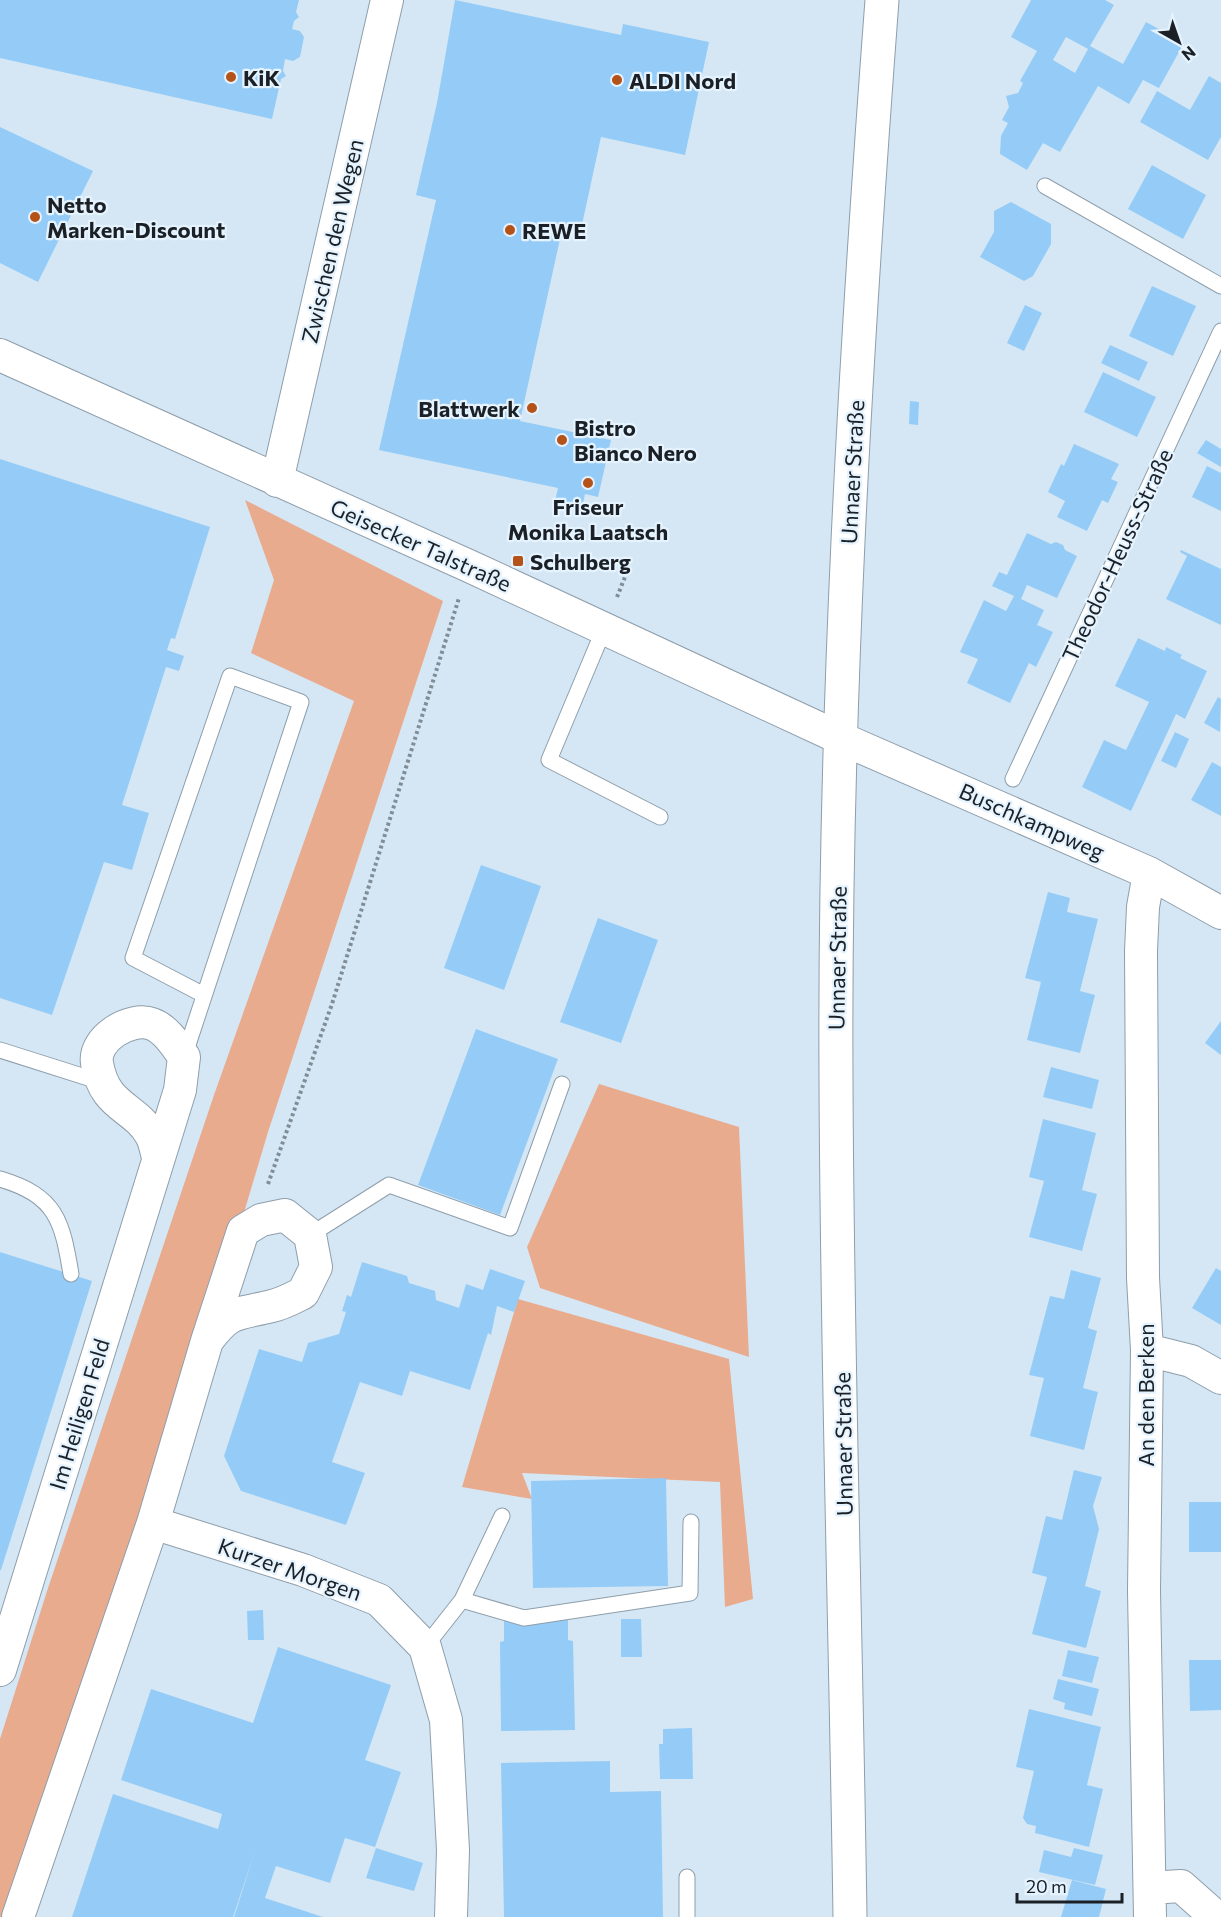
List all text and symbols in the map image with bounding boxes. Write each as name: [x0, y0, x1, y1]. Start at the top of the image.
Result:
north arrow: [1149, 12, 1209, 72]
text: N: [1178, 43, 1200, 65]
place label: KiK: [243, 64, 280, 91]
place label: ALDI Nord: [629, 67, 736, 94]
marker: KiK: [224, 70, 238, 84]
marker: ALDI Nord: [610, 73, 624, 87]
street label: Zwischen den Wegen: [295, 136, 369, 346]
place label: Netto Marken-Discount: [47, 191, 225, 243]
marker: Netto Marken-Discount: [28, 210, 42, 224]
place label: REWE: [522, 217, 587, 244]
marker: REWE: [503, 223, 517, 237]
place label: Blattwerk: [418, 395, 520, 422]
street label: Unnaer Straße: [835, 399, 869, 545]
marker: Blattwerk: [525, 401, 539, 415]
place label: Bistro Bianco Nero: [574, 414, 697, 466]
marker: Bistro Bianco Nero: [555, 433, 569, 447]
street label: Theodor-Heuss-Straße: [1056, 444, 1178, 666]
marker: Friseur Monika Laatsch: [581, 476, 595, 490]
street label: Geisecker Talstraße: [326, 493, 516, 597]
place label: Friseur Monika Laatsch: [508, 493, 668, 545]
place label: Schulberg: [530, 548, 631, 575]
marker: Schulberg: [511, 554, 525, 568]
street label: Buschkampweg: [955, 777, 1109, 865]
street label: Unnaer Straße: [822, 886, 852, 1030]
street label: An den Berken: [1132, 1323, 1159, 1467]
street label: Im Heiligen Feld: [43, 1335, 115, 1493]
street label: Unnaer Straße: [828, 1372, 858, 1516]
street label: Kurzer Morgen: [215, 1532, 365, 1606]
scale bar: [1017, 1866, 1122, 1904]
text: 20 m: [1026, 1875, 1067, 1897]

